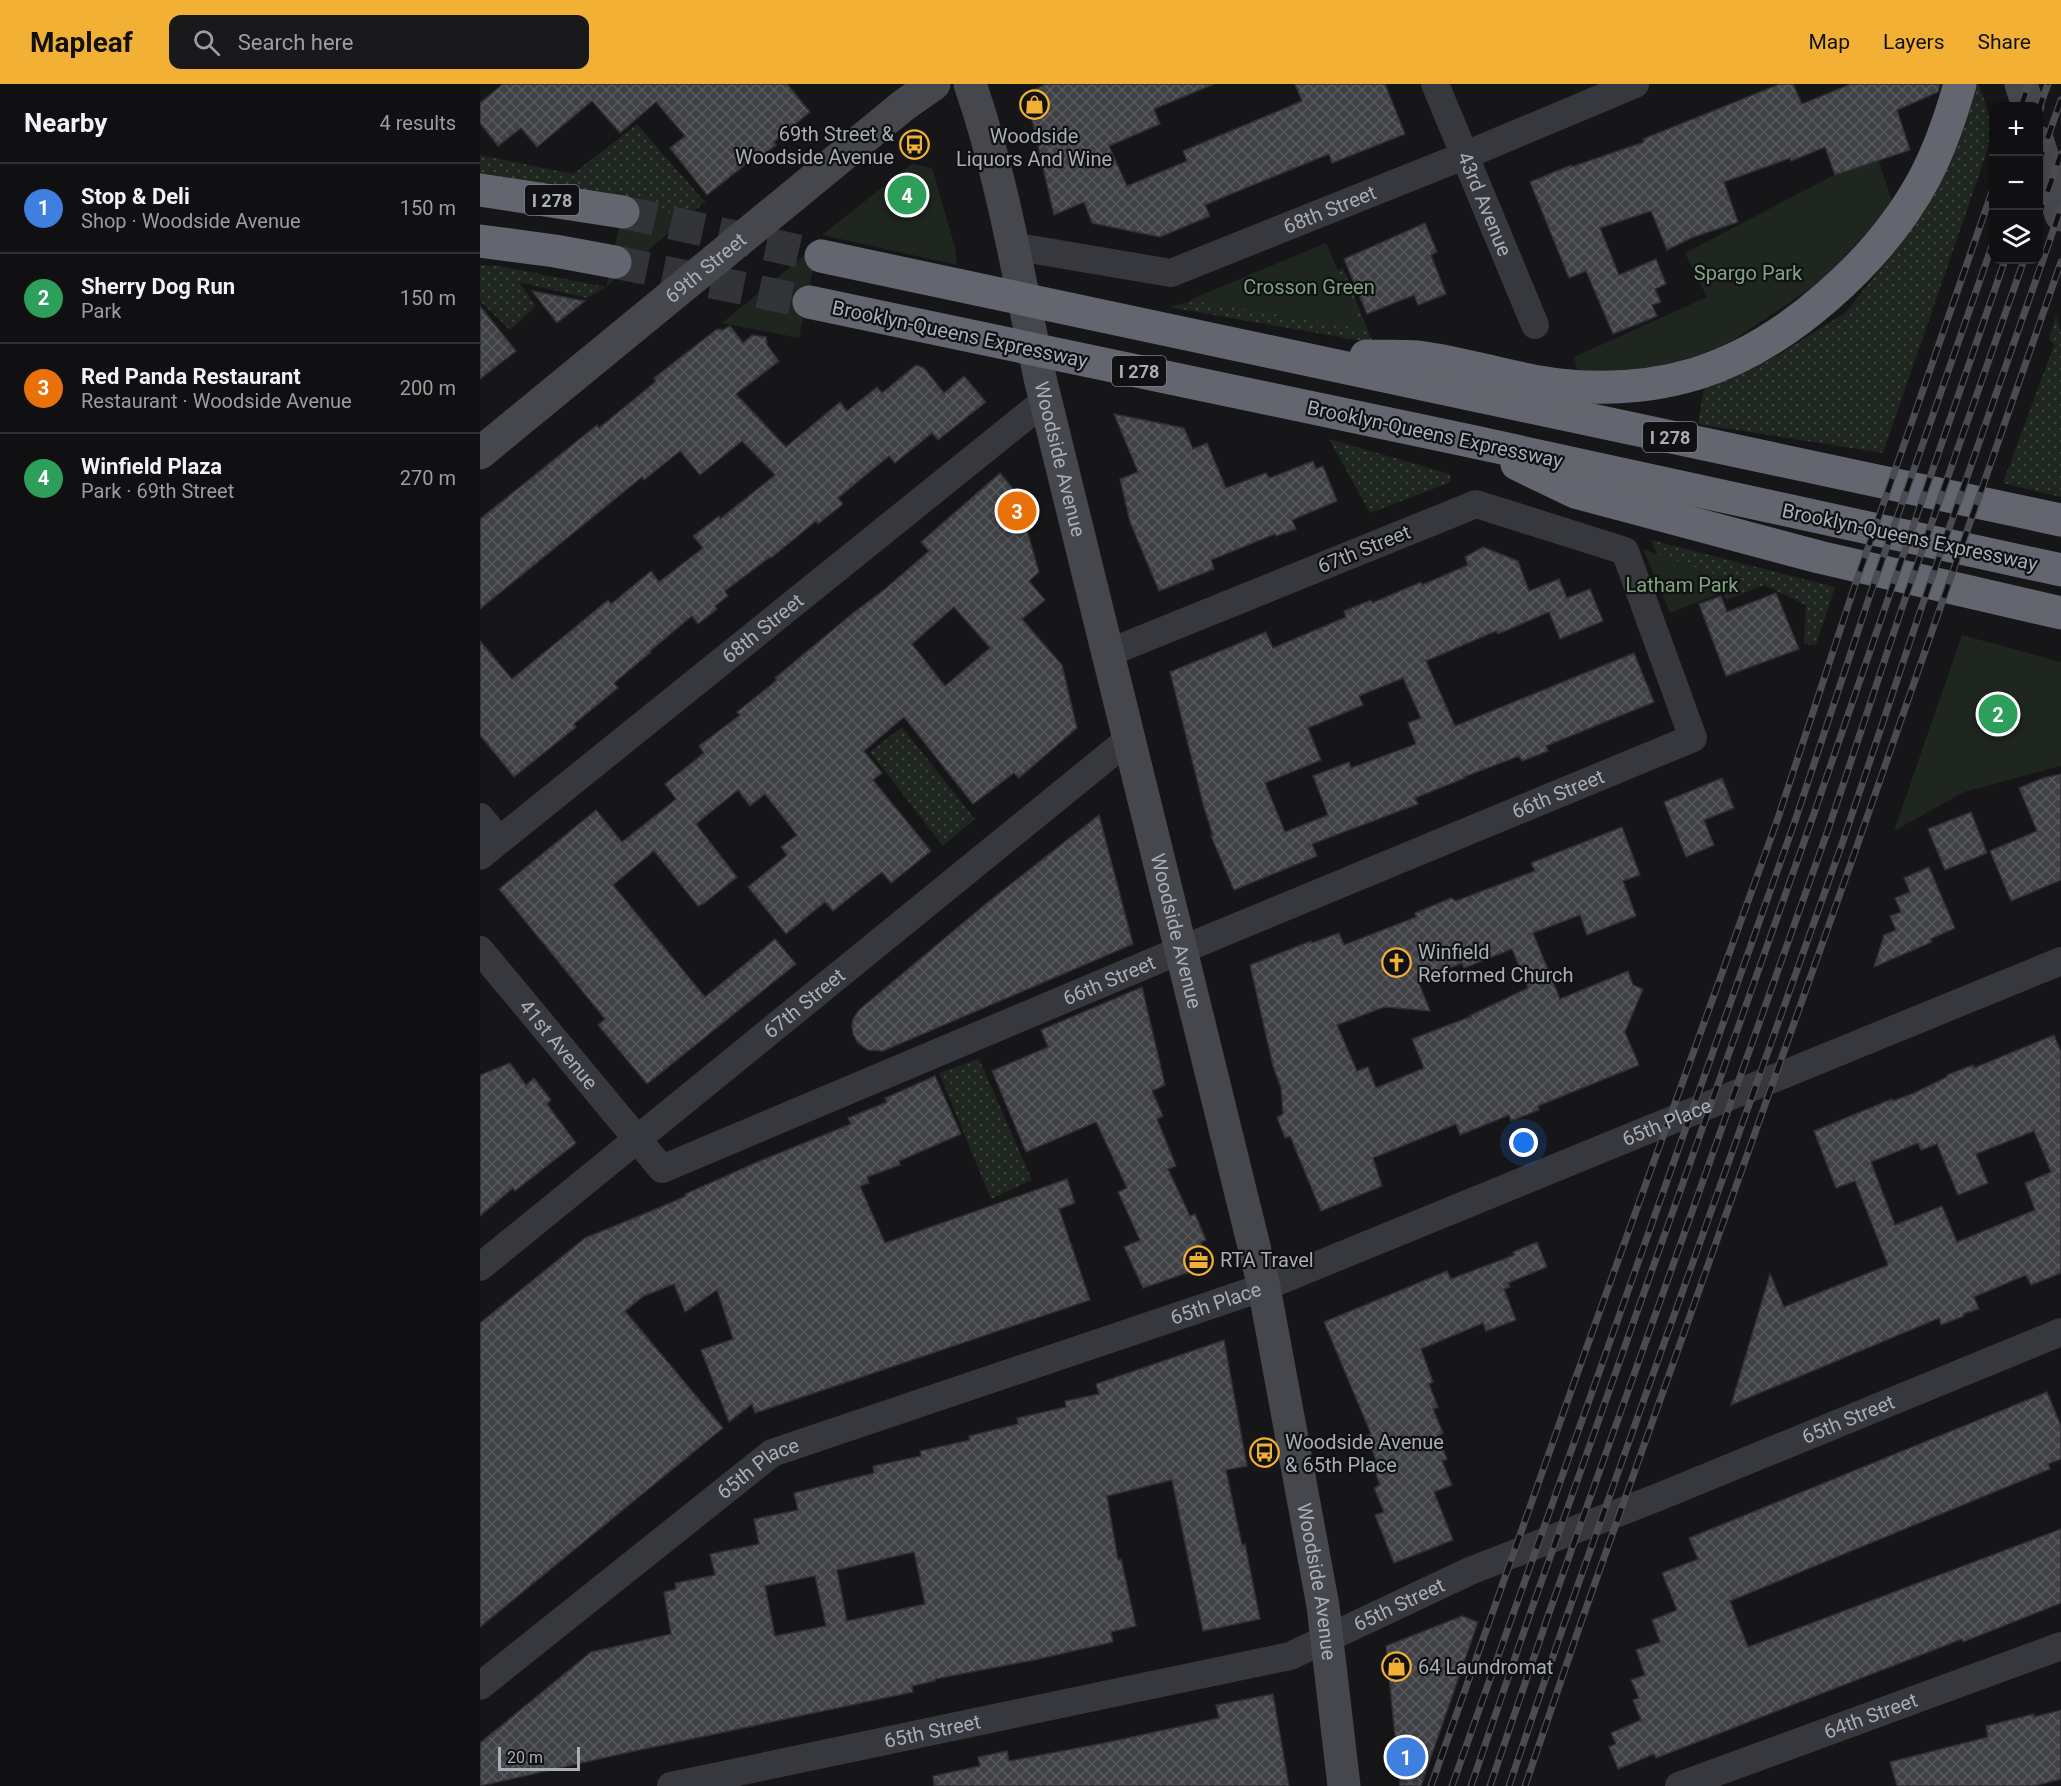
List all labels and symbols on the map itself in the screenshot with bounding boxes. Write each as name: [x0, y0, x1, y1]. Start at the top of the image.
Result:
shop icon: Woodside Liquors And Wine: [1018, 89, 1050, 121]
place label: 69th Street & Woodside Avenue: [735, 122, 895, 169]
place label: Woodside Liquors And Wine: [956, 124, 1112, 171]
bus stop icon: 69th Street & Woodside Avenue: [899, 129, 931, 161]
street label: 43rd Avenue: [1453, 148, 1517, 260]
pin: 4: [888, 172, 926, 218]
street label: 68th Street: [1280, 180, 1379, 239]
road number: I 278: [525, 185, 579, 215]
street label: 69th Street: [660, 227, 751, 308]
park label: Spargo Park: [1694, 261, 1803, 285]
park label: Crosson Green: [1243, 275, 1375, 299]
street label: Brooklyn-Queens Expressway: [830, 295, 1091, 373]
road number: I 278: [1112, 356, 1166, 386]
street label: Woodside Avenue: [1029, 379, 1091, 539]
street label: Brooklyn-Queens Expressway: [1305, 395, 1566, 473]
road number: I 278: [1643, 422, 1697, 452]
pin: 3: [998, 488, 1036, 534]
street label: Brooklyn-Queens Expressway: [1780, 498, 2041, 576]
street label: 67th Street: [1314, 520, 1414, 578]
park label: Latham Park: [1626, 573, 1739, 597]
street label: 68th Street: [717, 588, 808, 668]
pin: 2: [1978, 692, 2018, 736]
street label: 66th Street: [1508, 764, 1608, 824]
street label: Woodside Avenue: [1146, 851, 1207, 1011]
place label: Winfield Reformed Church: [1418, 940, 1574, 987]
church icon: Winfield Reformed Church: [1381, 947, 1413, 979]
street label: 66th Street: [1059, 950, 1159, 1010]
street label: 67th Street: [759, 963, 850, 1043]
street label: 41st Avenue: [514, 995, 603, 1094]
street label: 65th Place: [1619, 1093, 1715, 1151]
your location: [1509, 1128, 1538, 1157]
office icon: RTA Travel: [1183, 1244, 1215, 1276]
place label: RTA Travel: [1220, 1248, 1314, 1272]
street label: 65th Place: [1167, 1277, 1264, 1330]
street label: 65th Street: [1798, 1390, 1898, 1449]
place label: Woodside Avenue & 65th Place: [1285, 1430, 1444, 1477]
street label: 65th Place: [712, 1433, 802, 1504]
bus stop icon: Woodside Avenue & 65th Place: [1248, 1437, 1280, 1469]
street label: Woodside Avenue: [1292, 1501, 1341, 1661]
street label: 65th Street: [1350, 1573, 1448, 1636]
shop icon: 64 Laundromat: [1381, 1651, 1413, 1683]
place label: 64 Laundromat: [1418, 1655, 1553, 1679]
street label: 64th Street: [1820, 1688, 1921, 1744]
street label: 65th Street: [882, 1709, 983, 1753]
pin: 1: [1386, 1734, 1426, 1780]
scale bar: [498, 1744, 580, 1772]

